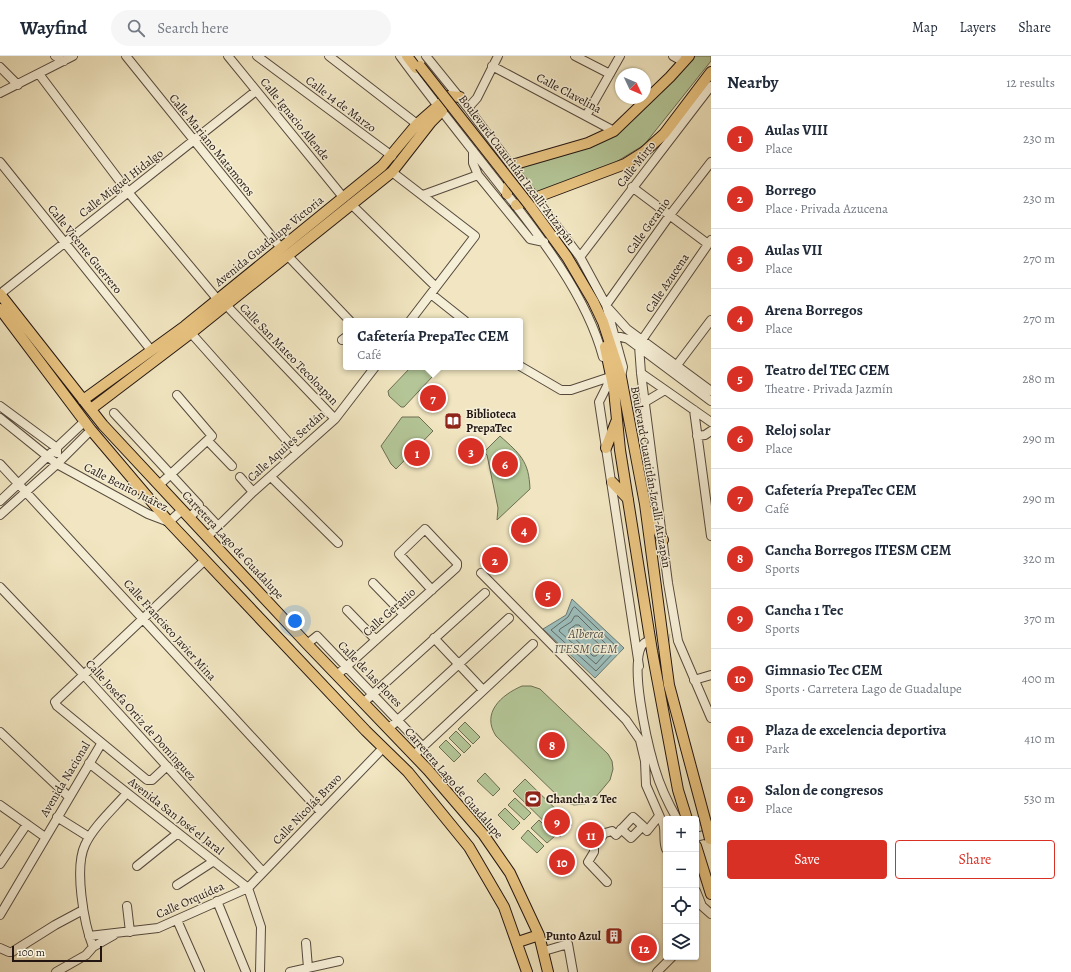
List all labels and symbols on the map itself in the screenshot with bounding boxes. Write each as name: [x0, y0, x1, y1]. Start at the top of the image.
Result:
north arrow: [615, 68, 651, 104]
street label: Calle Clavelina: [534, 69, 605, 117]
street label: Calle 14 de Marzo: [302, 72, 380, 136]
street label: Calle Ignacio Allende: [257, 74, 333, 164]
street label: Calle Mariano Matamoros: [166, 91, 258, 200]
street label: Boulevard Cuautitlán Izcalli-Atizapán: [455, 92, 579, 249]
street label: Calle Mirto: [613, 138, 659, 190]
street label: Calle Miguel Hidalgo: [76, 145, 166, 221]
street label: Avenida Guadalupe Victoria: [210, 192, 327, 291]
street label: Calle Geranio: [622, 195, 674, 257]
street label: Calle Vicente Guerrero: [44, 201, 126, 297]
street label: Calle Azucena: [641, 250, 693, 316]
street label: Calle San Mateo Tecoloapan: [236, 300, 342, 409]
pin: 7: [420, 383, 446, 413]
street label: Boulevard Cuautitlán Izcalli-Atizapán: [627, 385, 675, 570]
street label: Calle Aquiles Serdán: [244, 406, 329, 485]
place label: Biblioteca PrepaTec: [466, 406, 517, 436]
library icon: Biblioteca PrepaTec: [443, 411, 463, 431]
pin: 3: [458, 436, 484, 466]
pin: 1: [404, 438, 430, 468]
pin: 6: [492, 449, 518, 479]
street label: Calle Benito Juárez: [81, 459, 171, 515]
street label: Carretera Lago de Guadalupe: [179, 487, 287, 603]
pin: 4: [511, 515, 537, 545]
pin: 2: [482, 545, 508, 575]
street label: Calle Francisco Javier Mina: [120, 576, 220, 684]
pin: 5: [535, 579, 561, 609]
street label: Calle Geranio: [359, 584, 419, 640]
your location: [285, 611, 305, 631]
water label: Alberca ITESM CEM: [554, 625, 618, 657]
street label: Calle de las Flores: [334, 637, 406, 711]
street label: Calle Josefa Ortiz de Domínguez: [82, 656, 200, 784]
street label: Carretera Lago de Guadalupe: [401, 724, 507, 842]
pin: 8: [539, 730, 565, 760]
street label: Avenida Nacional: [36, 738, 94, 820]
street label: Calle Nicolás Bravo: [269, 770, 345, 848]
street label: Avenida San José el Jaral: [124, 773, 227, 858]
sports icon: Chancha 2 Tec: [523, 789, 543, 809]
place label: Chancha 2 Tec: [546, 791, 617, 807]
pin: 9: [544, 807, 570, 837]
pin: 11: [578, 820, 604, 850]
pin: 10: [549, 847, 575, 877]
street label: Calle Orquídea: [153, 878, 227, 922]
building icon: Punto Azul: [604, 926, 624, 946]
place label: Punto Azul: [546, 928, 602, 944]
pin: 12: [631, 933, 657, 963]
scale bar: [12, 944, 102, 963]

